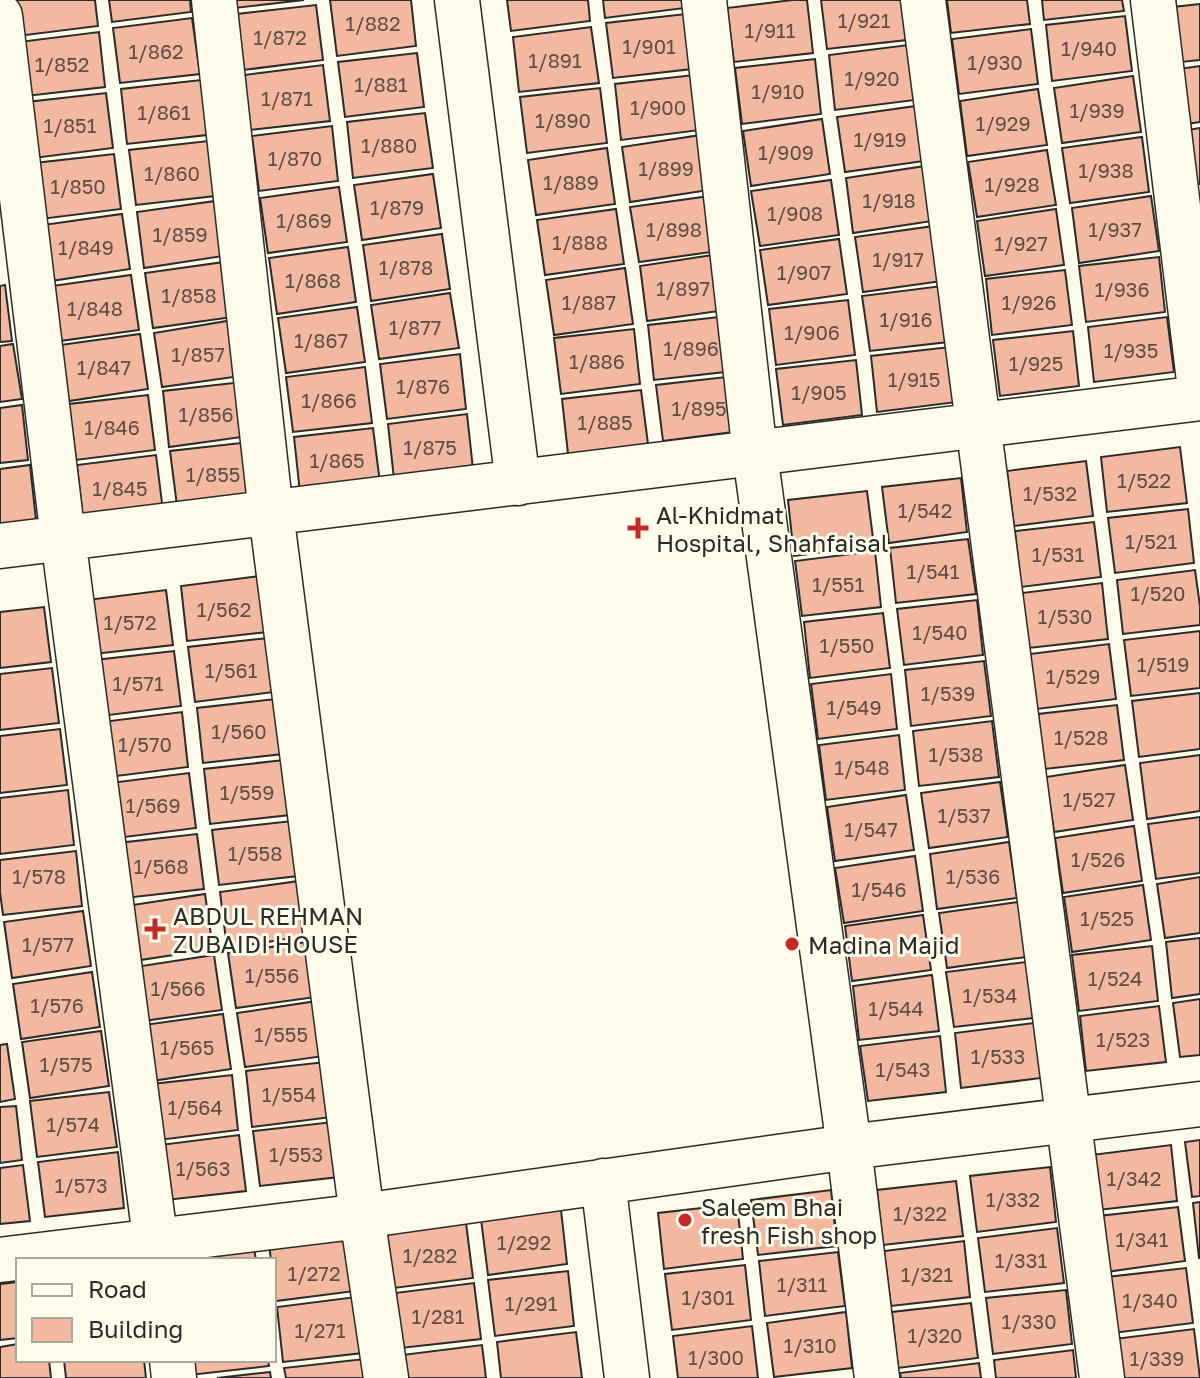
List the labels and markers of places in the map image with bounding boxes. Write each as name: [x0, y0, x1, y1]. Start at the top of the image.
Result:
place label: Al-Khidmat Hospital, Shahfaisal: [656, 500, 888, 557]
marker: Al-Khidmat Hospital, Shahfaisal: [627, 517, 649, 539]
place label: ABDUL REHMAN ZUBAIDI HOUSE: [173, 901, 363, 958]
marker: ABDUL REHMAN ZUBAIDI HOUSE: [144, 918, 166, 940]
place label: Madina Majid: [808, 930, 960, 959]
marker: Madina Majid: [783, 935, 801, 953]
place label: Saleem Bhai fresh Fish shop: [701, 1192, 877, 1249]
marker: Saleem Bhai fresh Fish shop: [676, 1211, 694, 1229]

